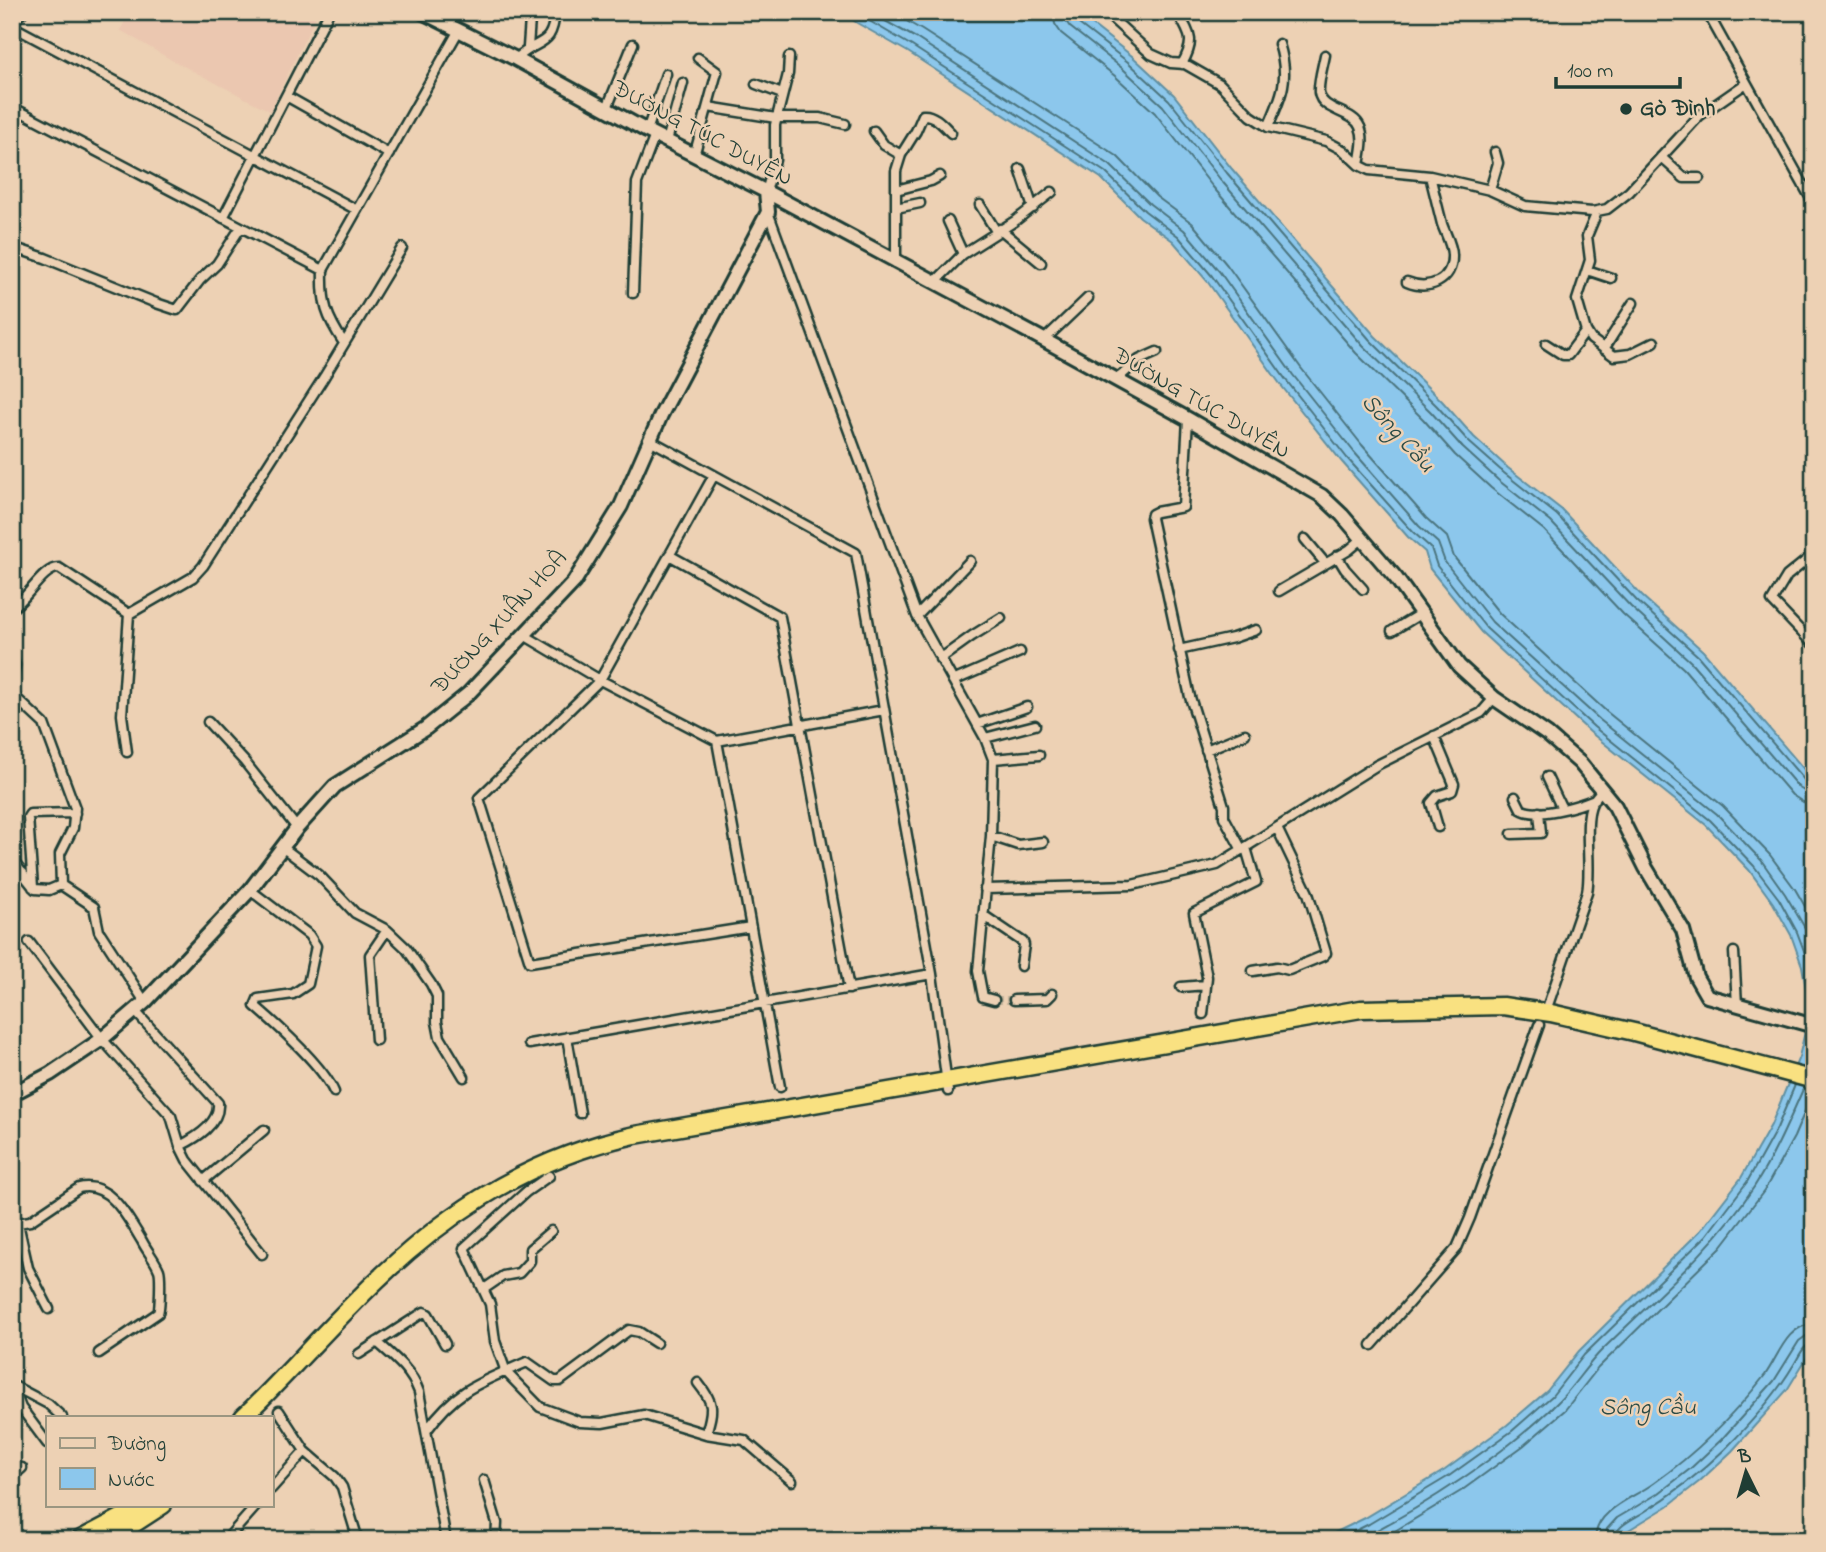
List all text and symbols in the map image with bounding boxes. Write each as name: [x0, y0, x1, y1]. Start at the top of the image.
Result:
scale bar: [1556, 46, 1681, 90]
text: 100 m: [1567, 57, 1613, 87]
street label: ĐƯỜNG TÚC DUYÊN: [605, 72, 798, 195]
place label: Gò Đình: [1640, 93, 1715, 126]
marker: Gò Đình: [1618, 101, 1634, 117]
street label: ĐƯỜNG TÚC DUYÊN: [1105, 339, 1296, 468]
water label: Sông Cầu: [1352, 387, 1442, 482]
street label: ĐƯỜNG XUÂN HOÀ: [422, 542, 576, 703]
water label: Sông Cầu: [1600, 1391, 1696, 1426]
legend: [46, 1416, 273, 1506]
text: Đường: [107, 1430, 166, 1462]
north arrow: [1710, 1436, 1780, 1506]
text: B: [1736, 1444, 1752, 1472]
text: Nước: [108, 1466, 155, 1496]

